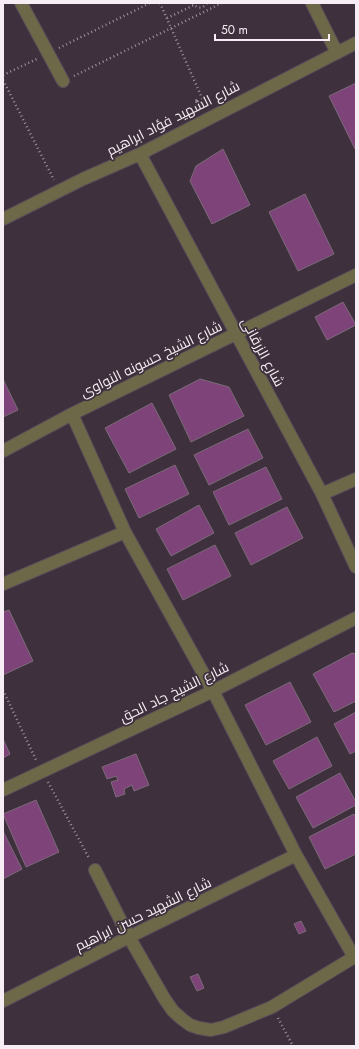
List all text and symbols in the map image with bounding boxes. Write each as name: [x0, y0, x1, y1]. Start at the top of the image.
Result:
scale bar: [215, 16, 329, 42]
text: 50 m: [221, 21, 248, 39]
street label: شارع الشهيد فؤاد ابراهيم: [103, 76, 243, 160]
street label: شارع الزرقانى: [236, 314, 290, 390]
street label: شارع الشيخ حسونه النواوى: [77, 316, 225, 402]
street label: شارع الشيخ جاد الحق: [116, 657, 232, 727]
street label: شارع الشهيد حسن ابراهيم: [71, 872, 215, 956]

